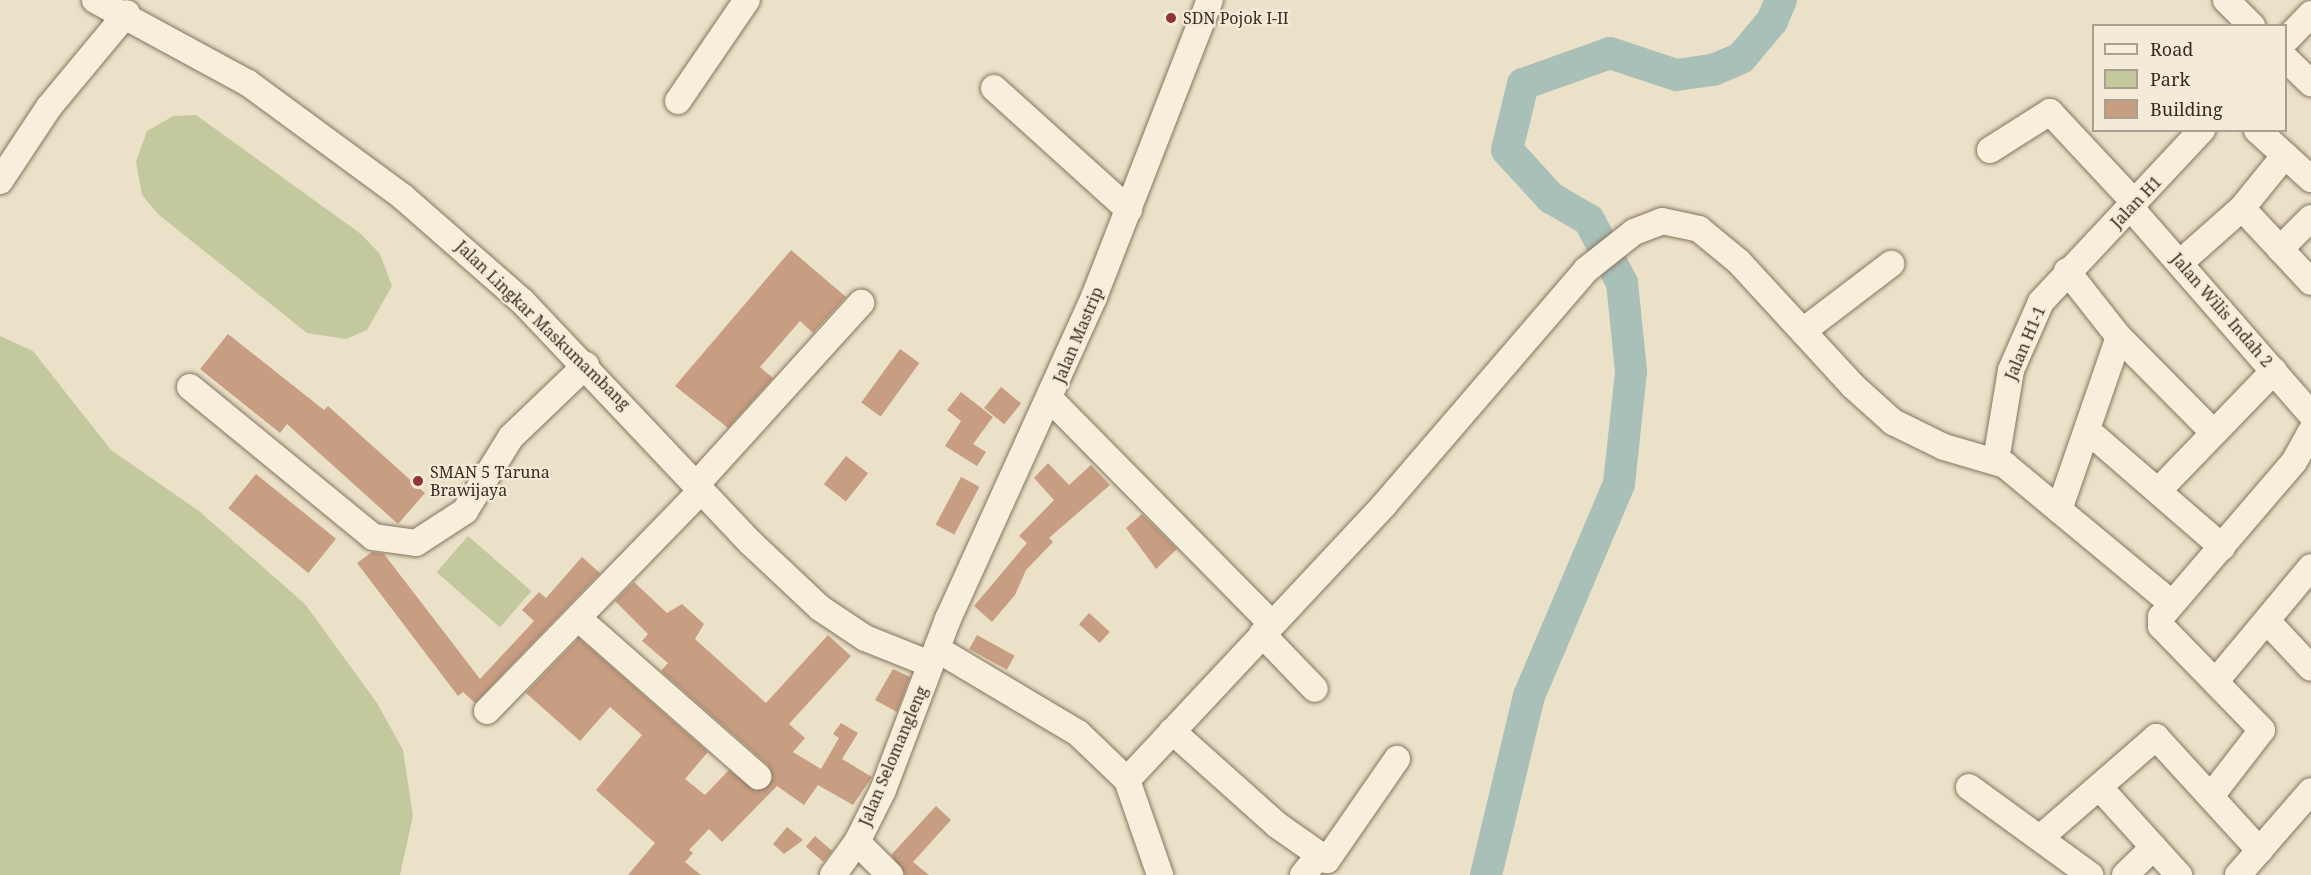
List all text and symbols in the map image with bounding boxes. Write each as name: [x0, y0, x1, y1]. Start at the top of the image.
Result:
place label: SDN Pojok I-II: [1183, 8, 1289, 28]
marker: SDN Pojok I-II: [1164, 11, 1178, 25]
legend: [2092, 24, 2287, 132]
text: Road: [2150, 37, 2193, 61]
text: Park: [2150, 67, 2190, 91]
text: Building: [2150, 97, 2223, 121]
street label: Jalan H1: [2107, 172, 2165, 232]
street label: Jalan Lingkar Maskumambang: [452, 236, 634, 414]
street label: Jalan Wilis Indah 2: [2167, 249, 2277, 371]
street label: Jalan Mastrip: [1049, 284, 1107, 386]
street label: Jalan H1-1: [2001, 303, 2049, 383]
place label: SMAN 5 Taruna Brawijaya: [430, 462, 550, 500]
marker: SMAN 5 Taruna Brawijaya: [411, 474, 425, 488]
street label: Jalan Selomangleng: [855, 683, 931, 829]

